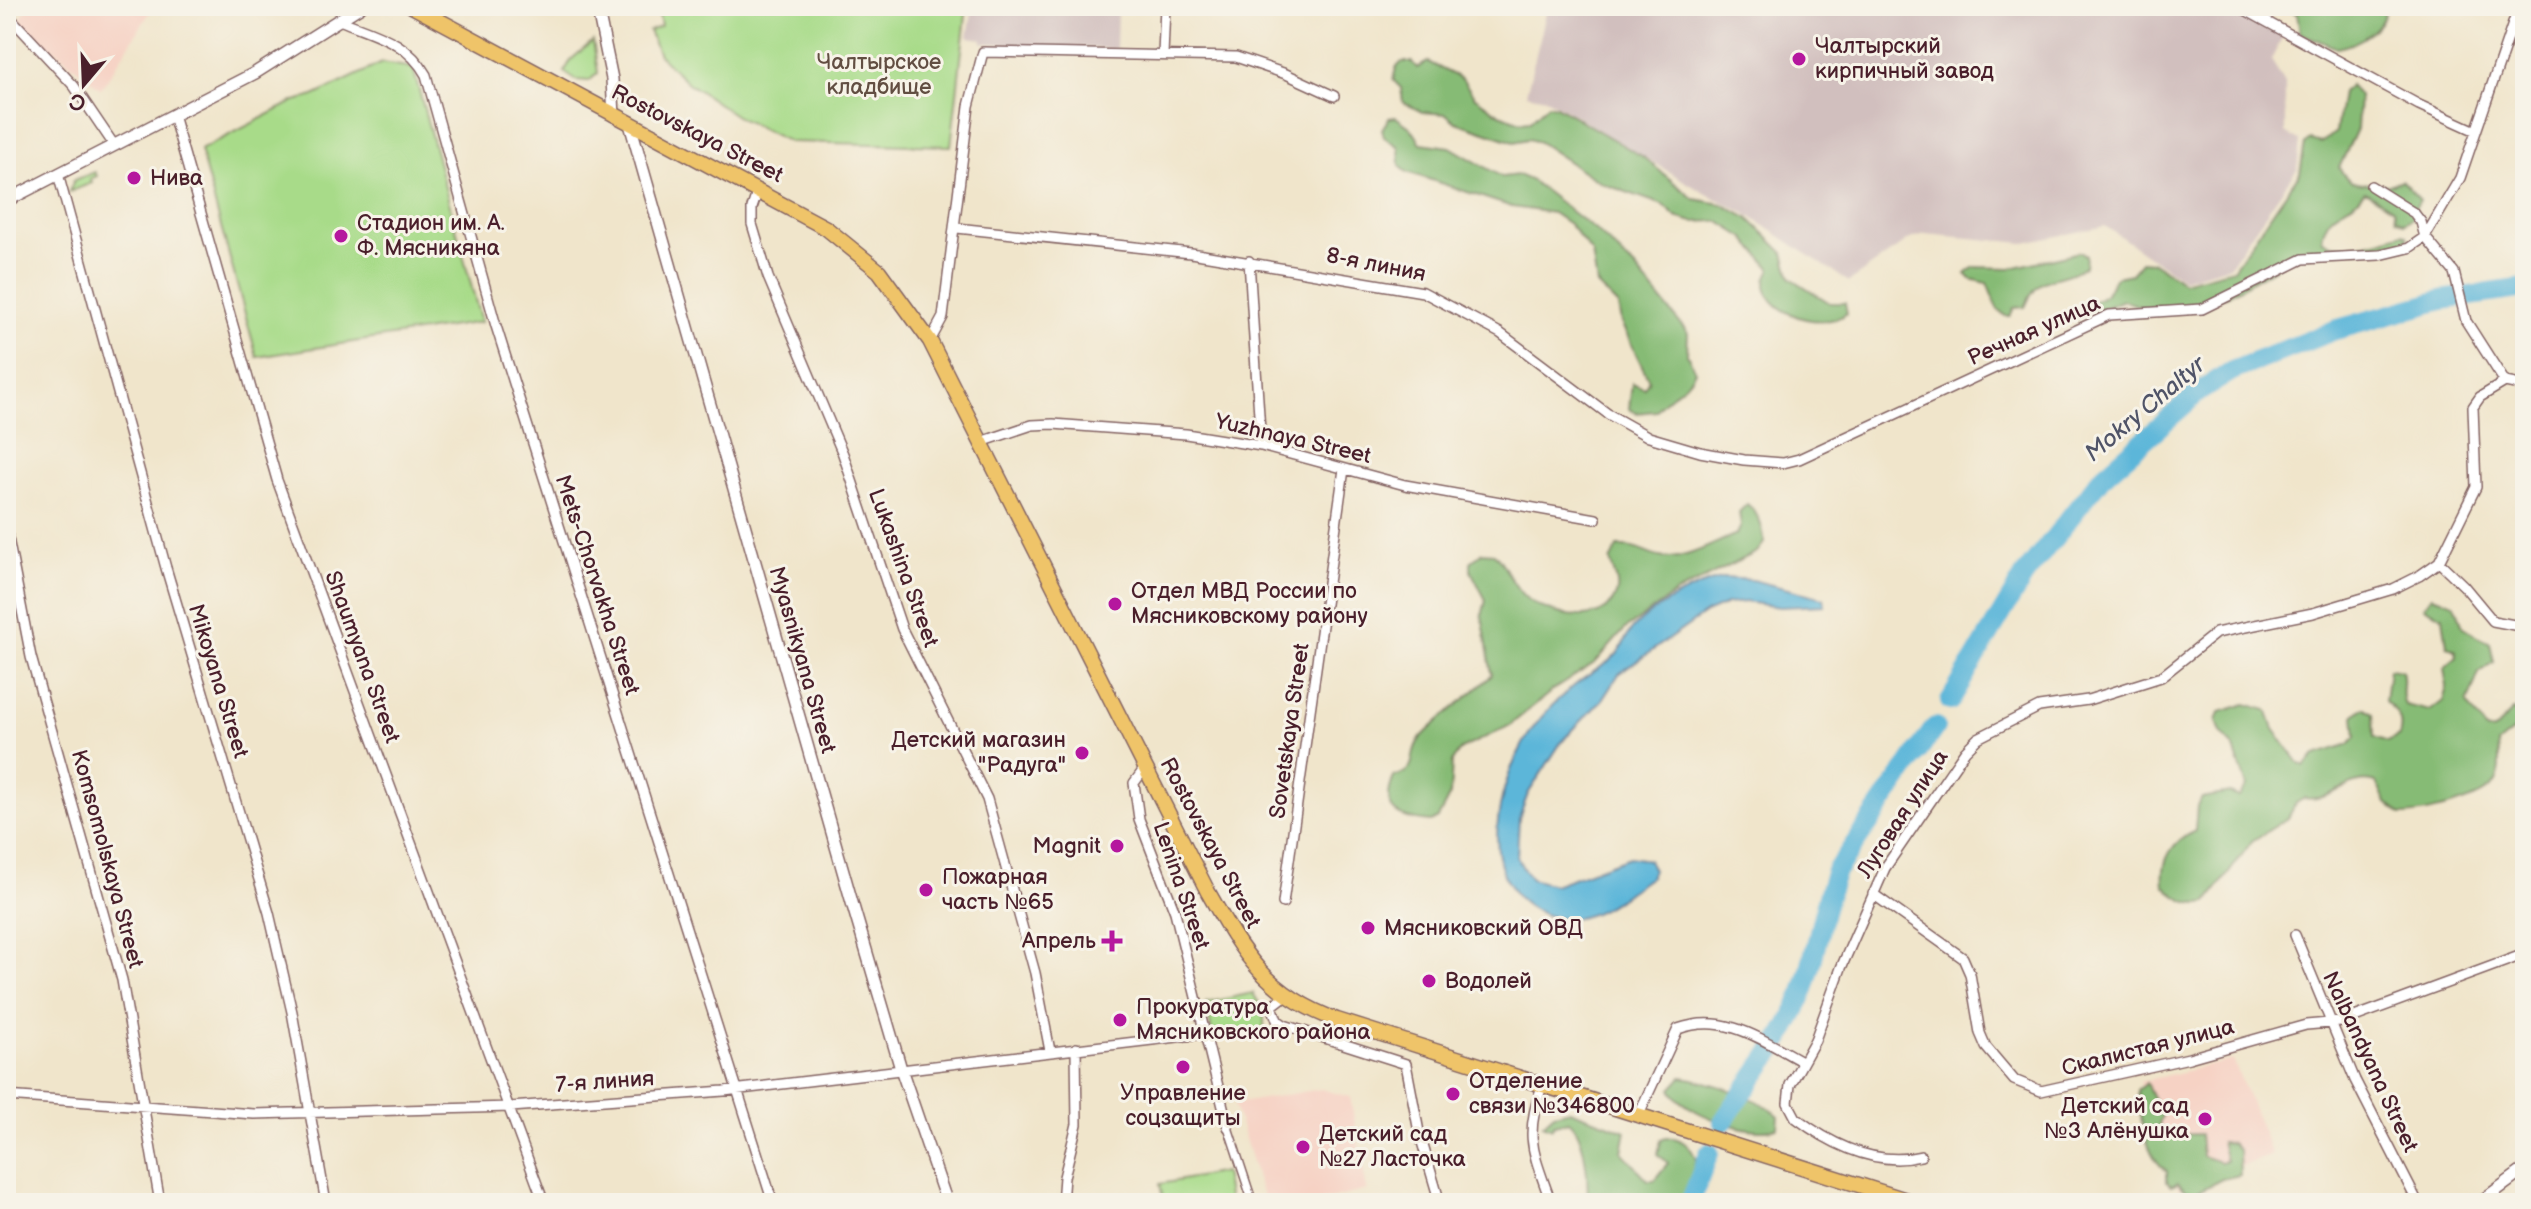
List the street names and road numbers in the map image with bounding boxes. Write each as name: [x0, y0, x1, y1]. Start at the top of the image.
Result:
street label: Rostovskaya Street: [606, 79, 788, 189]
street label: 8-я линия: [1324, 242, 1428, 288]
street label: Речная улица: [1964, 290, 2104, 372]
street label: Yuzhnaya Street: [1211, 408, 1374, 470]
street label: Mets-Chorvakha Street: [549, 472, 645, 699]
street label: Lukashina Street: [862, 485, 944, 651]
street label: Myasnikyana Street: [762, 564, 842, 757]
street label: Shaumyana Street: [318, 567, 406, 747]
street label: Mikoyana Street: [182, 601, 254, 761]
street label: Sovetskaya Street: [1264, 641, 1316, 821]
street label: Луговая улица: [1851, 745, 1954, 884]
street label: Komsomolskaya Street: [65, 747, 149, 971]
street label: Rostovskaya Street: [1154, 753, 1267, 933]
street label: Lenina Street: [1147, 819, 1216, 954]
street label: Nalbandyana Street: [2316, 967, 2424, 1157]
street label: Скалистая улица: [2059, 1014, 2237, 1082]
street label: 7-я линия: [555, 1065, 655, 1099]

